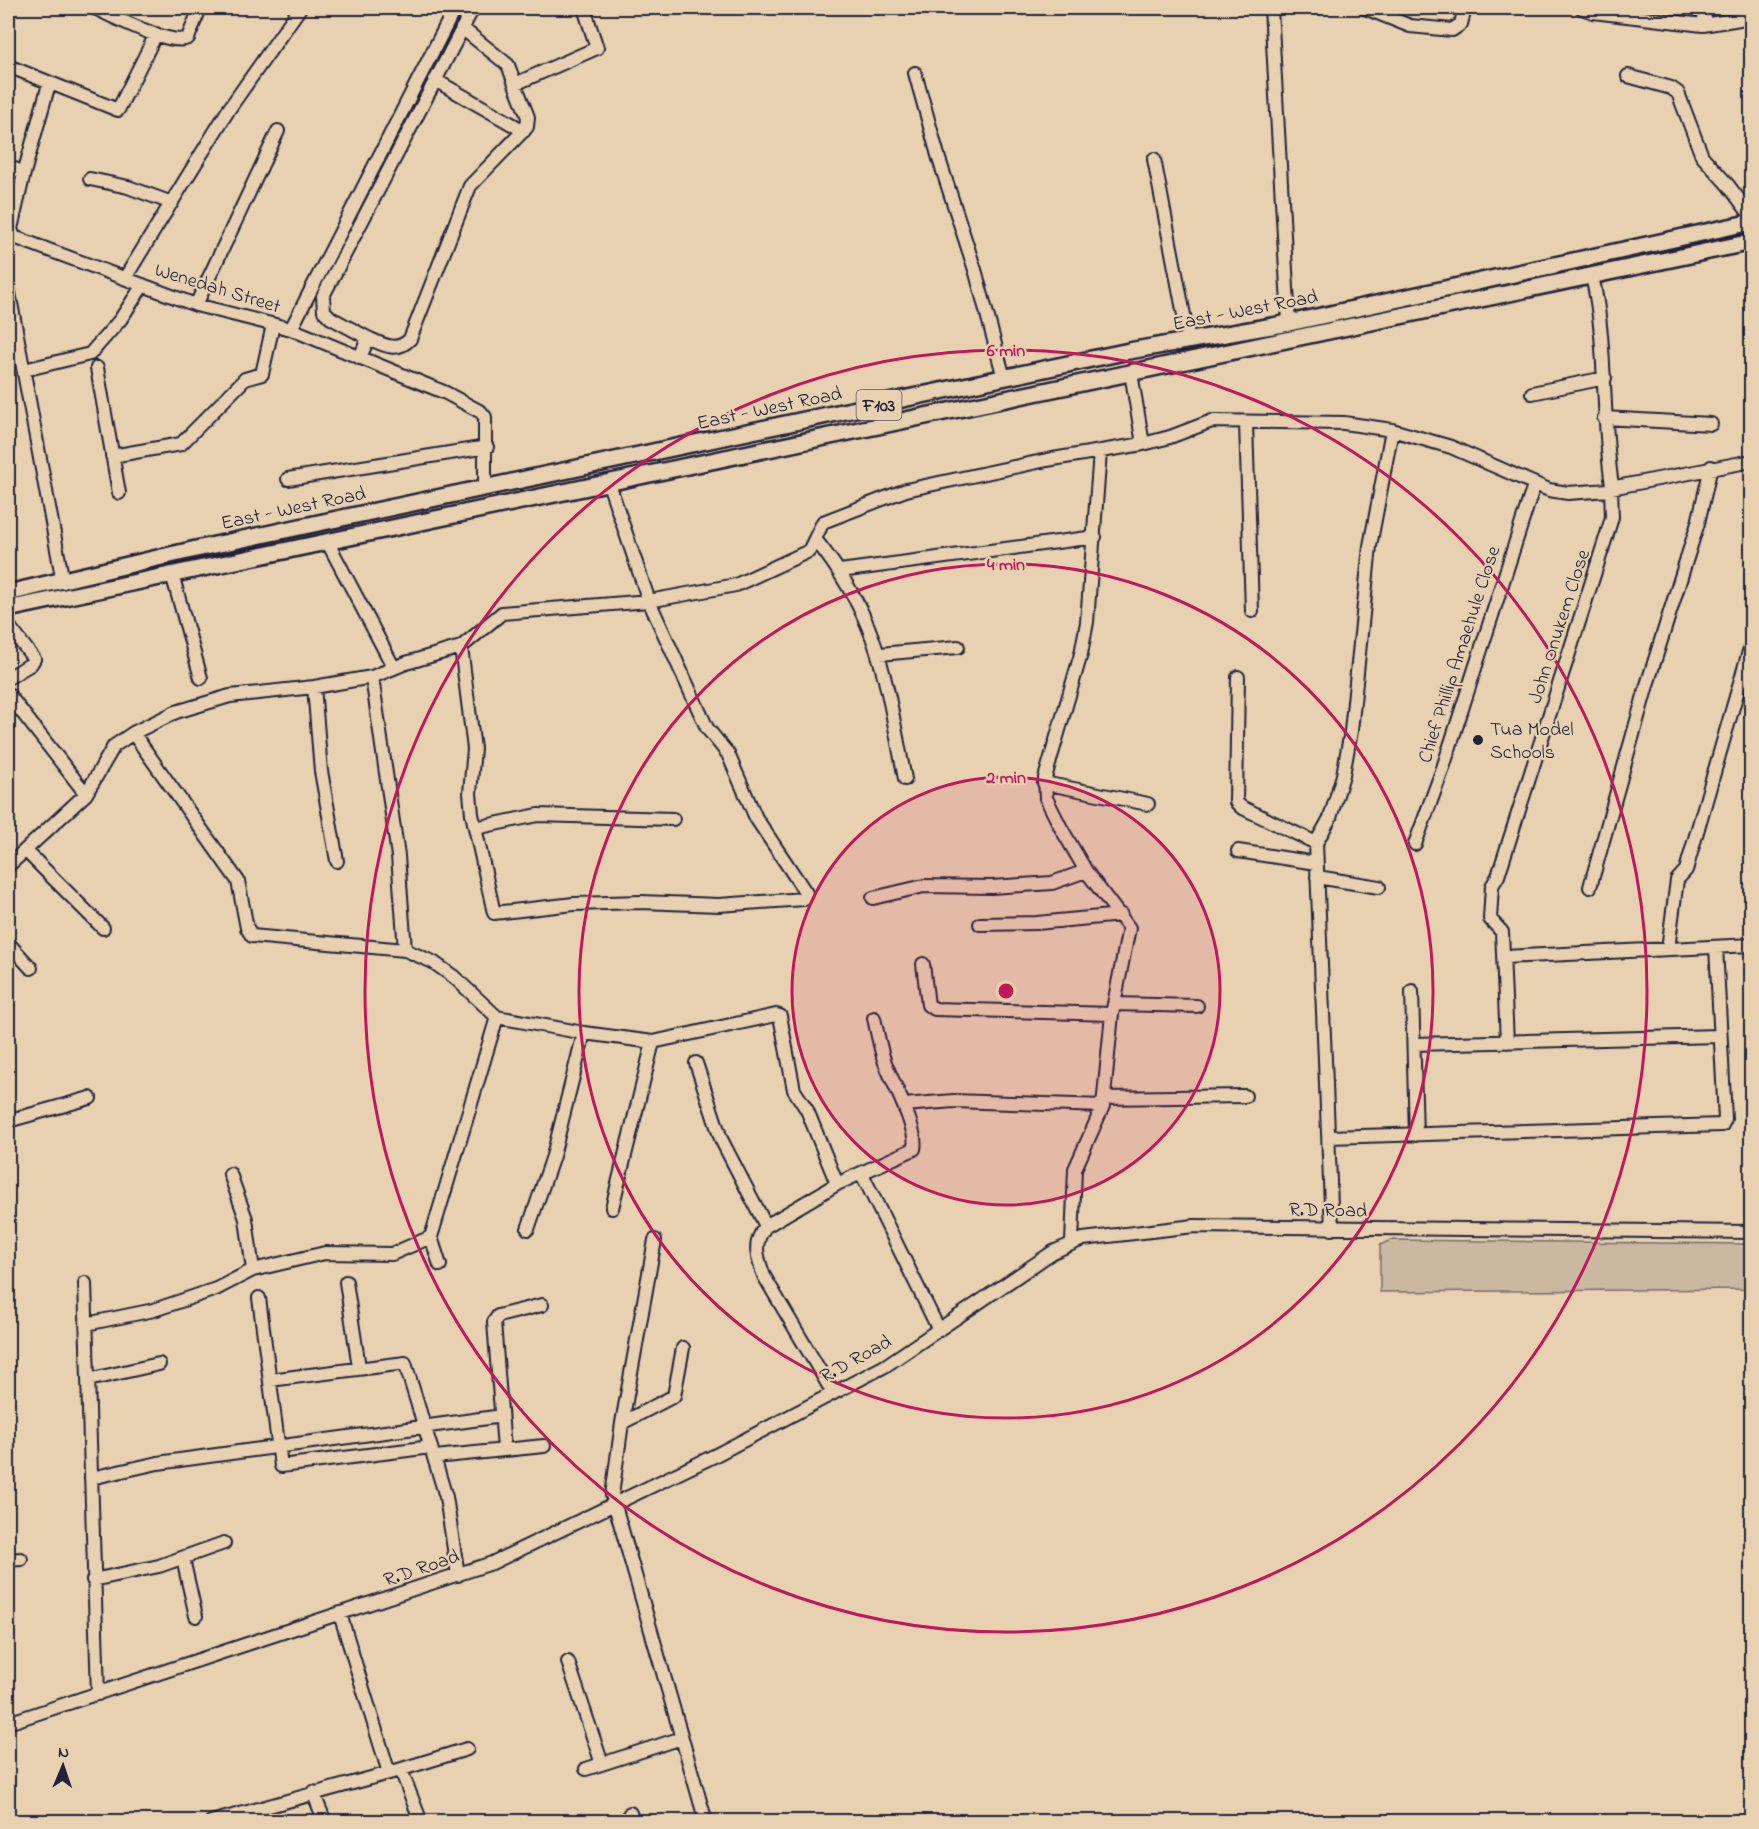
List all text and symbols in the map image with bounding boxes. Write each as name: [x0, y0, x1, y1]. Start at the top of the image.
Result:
street label: Wenedah Street: [151, 256, 284, 322]
street label: East - West Road: [1170, 283, 1320, 340]
text: 6 min: [987, 339, 1025, 365]
street label: East - West Road: [695, 380, 845, 439]
road number: F103: [856, 390, 902, 420]
street label: East - West Road: [219, 480, 369, 539]
street label: Chief Phillip Amaehule Close: [1412, 542, 1509, 767]
street label: John Onukem Close: [1522, 546, 1599, 708]
text: 4 min: [987, 553, 1025, 579]
place label: Tua Model Schools: [1490, 716, 1574, 768]
marker: Tua Model Schools: [1471, 733, 1485, 747]
text: 2 min: [985, 766, 1026, 792]
centre of rings: [996, 981, 1016, 1001]
street label: R.D Road: [1289, 1196, 1367, 1227]
street label: R.D Road: [815, 1329, 897, 1392]
street label: R.D Road: [380, 1543, 464, 1596]
north arrow: [33, 1736, 93, 1796]
text: N: [58, 1741, 69, 1765]

